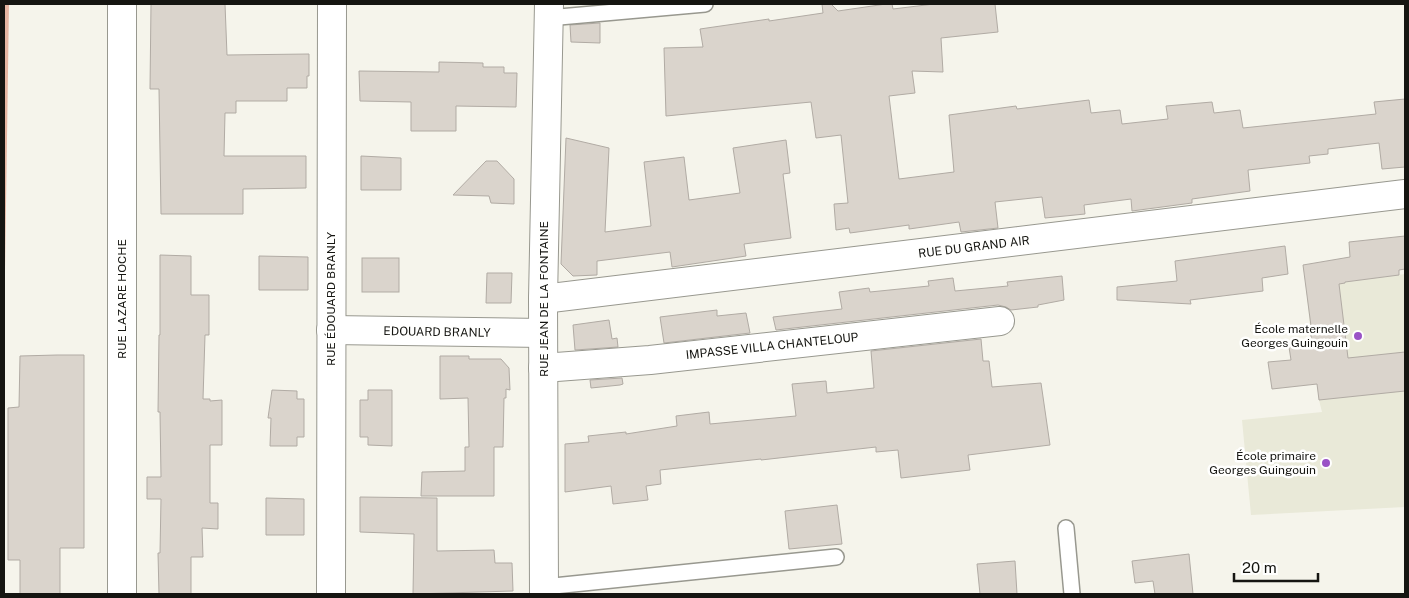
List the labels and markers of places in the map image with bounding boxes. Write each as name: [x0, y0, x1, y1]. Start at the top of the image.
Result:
place label: École maternelle Georges Guingouin: [1241, 322, 1348, 350]
marker: École maternelle Georges Guingouin: [1352, 330, 1364, 342]
place label: École primaire Georges Guingouin: [1209, 449, 1316, 477]
marker: École primaire Georges Guingouin: [1320, 457, 1332, 469]

